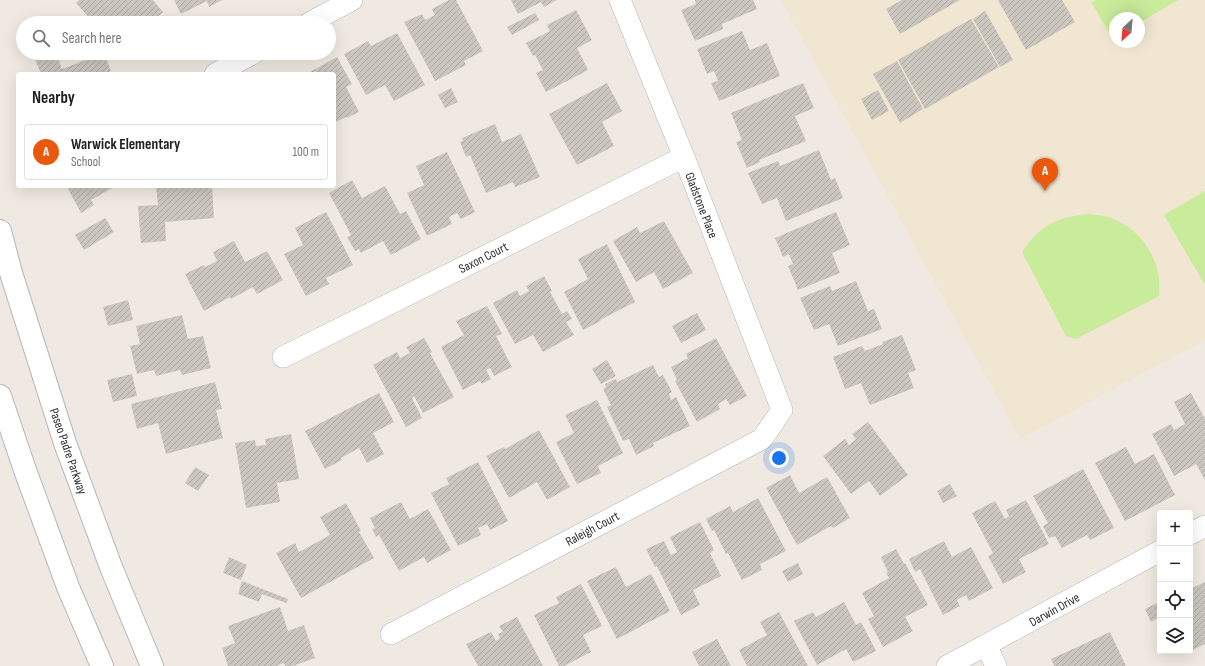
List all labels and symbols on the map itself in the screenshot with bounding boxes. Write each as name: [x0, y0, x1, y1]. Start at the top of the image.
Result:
north arrow: [1109, 12, 1145, 48]
pin: A: [1032, 158, 1058, 191]
street label: Gladstone Place: [681, 170, 721, 241]
street label: Saxon Court: [456, 239, 511, 277]
street label: Paseo Padre Parkway: [46, 406, 90, 497]
your location: [769, 448, 789, 468]
street label: Raleigh Court: [563, 508, 622, 550]
street label: Darwin Drive: [1026, 589, 1083, 630]

